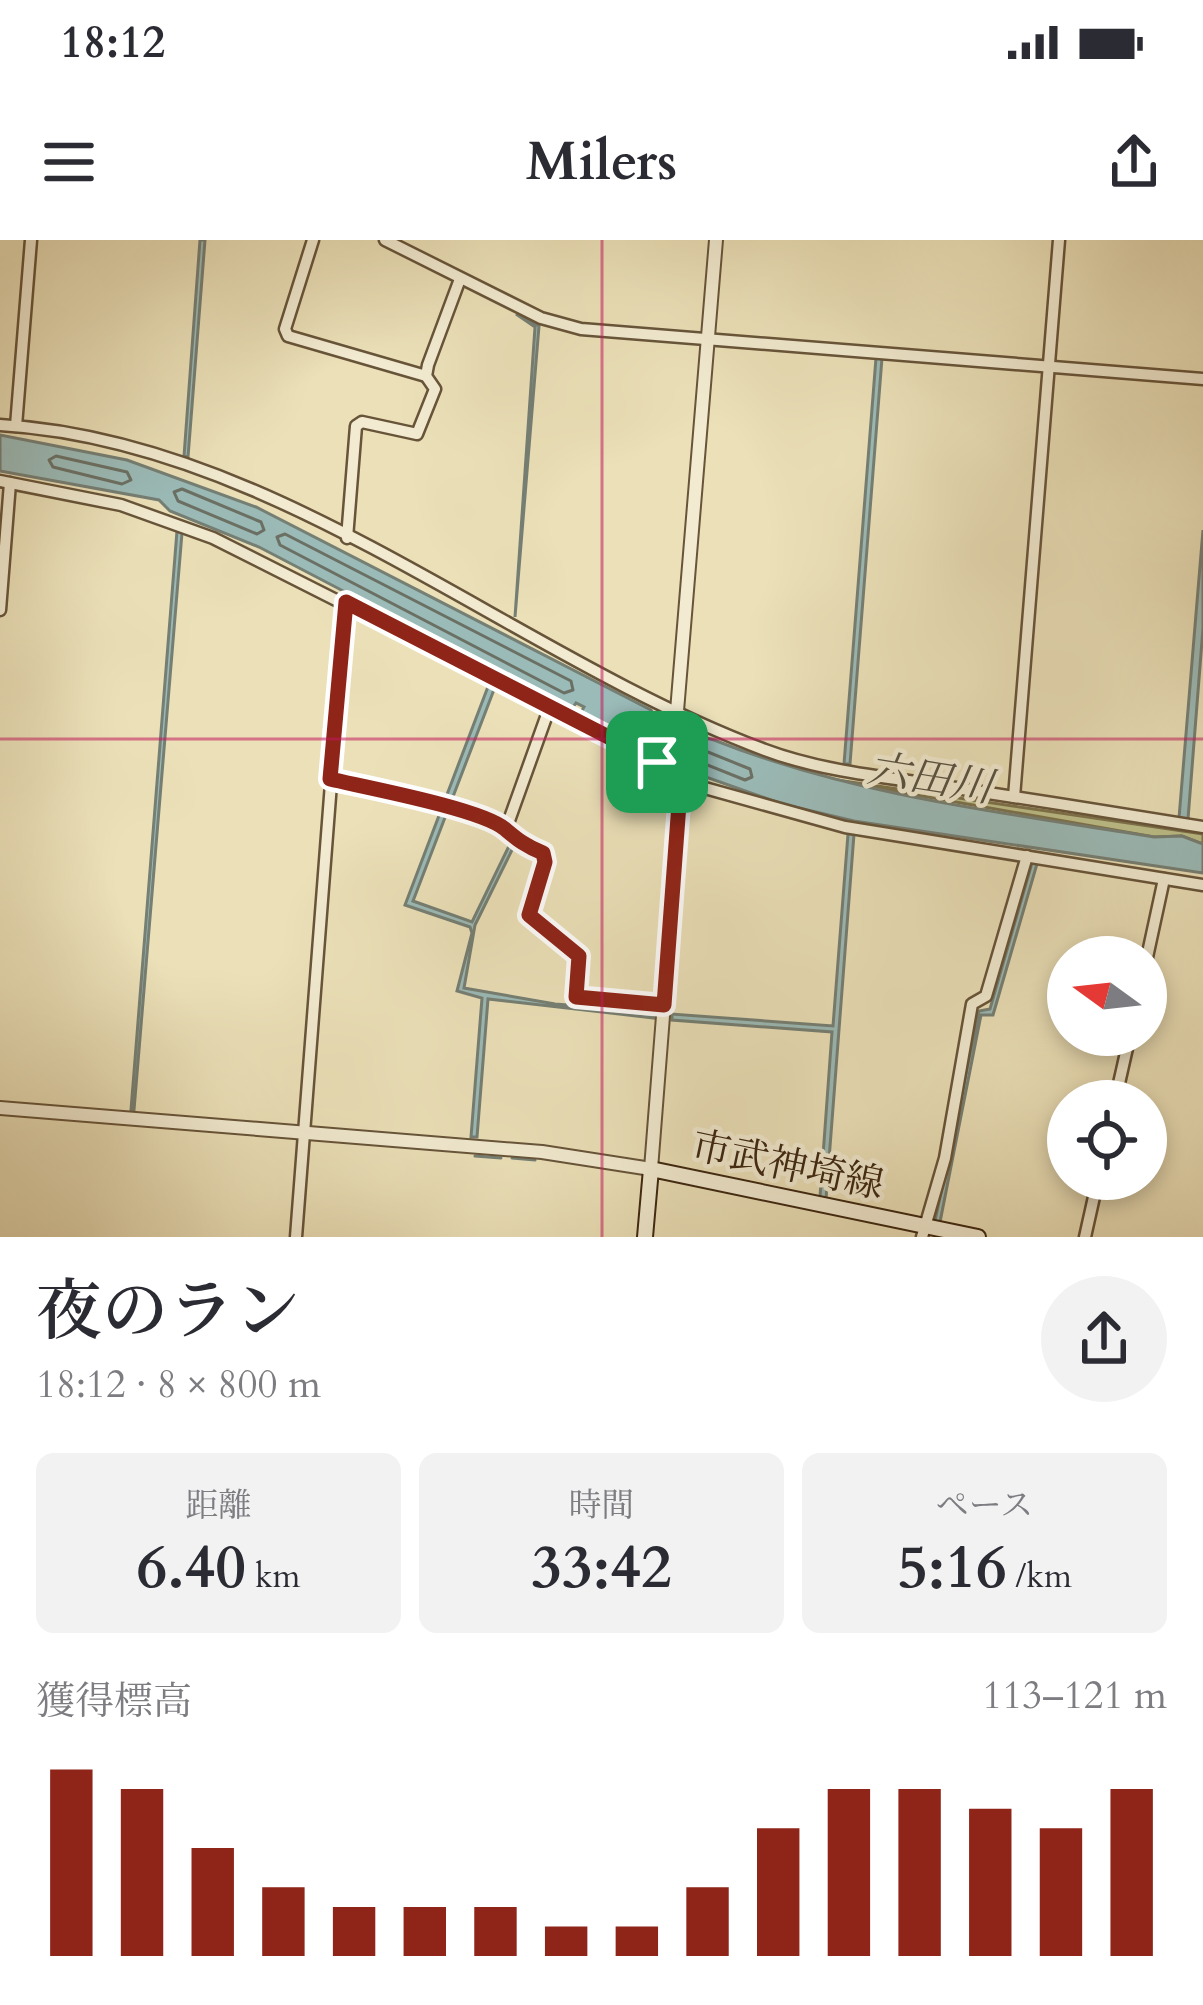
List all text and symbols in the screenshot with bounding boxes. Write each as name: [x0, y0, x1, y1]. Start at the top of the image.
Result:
text: 18:12: [60, 12, 165, 73]
text: Milers: [526, 126, 677, 199]
icon: menu: [36, 129, 102, 195]
icon: share: [1101, 129, 1167, 195]
pin: [606, 711, 708, 813]
icon: arrive: [624, 729, 690, 795]
water label: 六田川: [863, 740, 1000, 817]
north arrow: [1047, 936, 1167, 1056]
map controls: [1047, 936, 1167, 1200]
button: locate: [1047, 1080, 1167, 1200]
street label: 市武神埼線: [687, 1119, 889, 1212]
text: 夜のラン: [36, 1268, 300, 1357]
button: share: [1041, 1276, 1167, 1402]
text: 18:12 · 8 × 800 m: [36, 1358, 321, 1411]
text: 距離: [186, 1483, 252, 1528]
text: 時間: [569, 1483, 635, 1528]
text: ペース: [936, 1483, 1033, 1528]
text: 6.40: [136, 1528, 246, 1609]
text: 33:42: [531, 1528, 672, 1609]
text: 5:16: [897, 1528, 1007, 1609]
text: km: [246, 1554, 301, 1599]
text: /km: [1007, 1554, 1072, 1599]
text: 113–121 m: [982, 1669, 1167, 1722]
text: 獲得標高: [36, 1675, 192, 1728]

